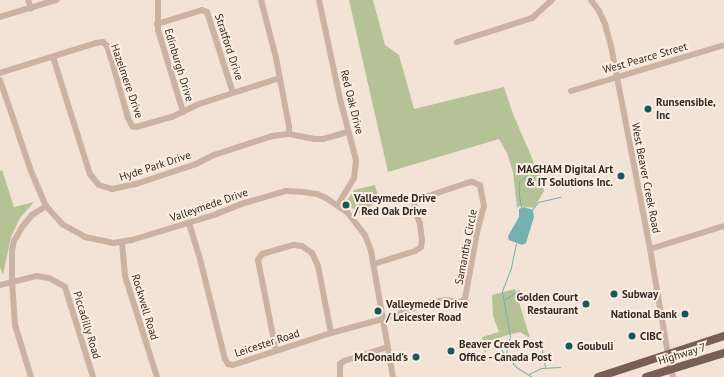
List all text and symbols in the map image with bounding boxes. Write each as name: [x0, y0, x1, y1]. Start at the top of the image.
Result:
street label: Stratford Drive: [212, 12, 246, 82]
street label: Edinburgh Drive: [162, 27, 196, 103]
street label: West Pearce Street: [601, 40, 689, 76]
street label: Hazelmere Drive: [108, 42, 146, 120]
street label: Red Oak Drive: [338, 68, 366, 136]
place label: Runsensible, Inc: [656, 96, 716, 122]
marker: Runsensible, Inc: [643, 104, 653, 114]
street label: West Beaver Creek Road: [629, 121, 663, 235]
street label: Hyde Park Drive: [117, 148, 193, 184]
place label: MAGHAM Digital Art & IT Solutions Inc.: [517, 163, 613, 189]
marker: MAGHAM Digital Art & IT Solutions Inc.: [616, 171, 626, 181]
street label: Valleymede Drive: [168, 185, 250, 225]
place label: Valleymede Drive / Red Oak Drive: [354, 192, 436, 218]
marker: Valleymede Drive / Red Oak Drive: [341, 200, 351, 210]
street label: Samantha Circle: [452, 208, 480, 286]
street label: Rockwell Road: [129, 272, 161, 342]
place label: Subway: [622, 287, 658, 301]
street label: Piccadilly Road: [70, 289, 104, 361]
marker: Subway: [609, 289, 619, 299]
place label: Golden Court Restaurant: [516, 291, 578, 317]
place label: Valleymede Drive / Leicester Road: [386, 298, 468, 324]
marker: Golden Court Restaurant: [581, 299, 591, 309]
marker: Valleymede Drive / Leicester Road: [373, 306, 383, 316]
place label: National Bank: [611, 307, 677, 321]
marker: National Bank: [680, 309, 690, 319]
street label: Leicester Road: [233, 326, 301, 360]
place label: CIBC: [640, 329, 662, 343]
marker: CIBC: [627, 331, 637, 341]
place label: Beaver Creek Post Office - Canada Post: [459, 338, 553, 364]
place label: Goubuli: [577, 339, 614, 353]
street label: Highway 7: [656, 340, 708, 368]
marker: Goubuli: [564, 341, 574, 351]
marker: Beaver Creek Post Office - Canada Post: [446, 346, 456, 356]
place label: McDonald's: [354, 350, 408, 364]
marker: McDonald's: [411, 352, 421, 362]

